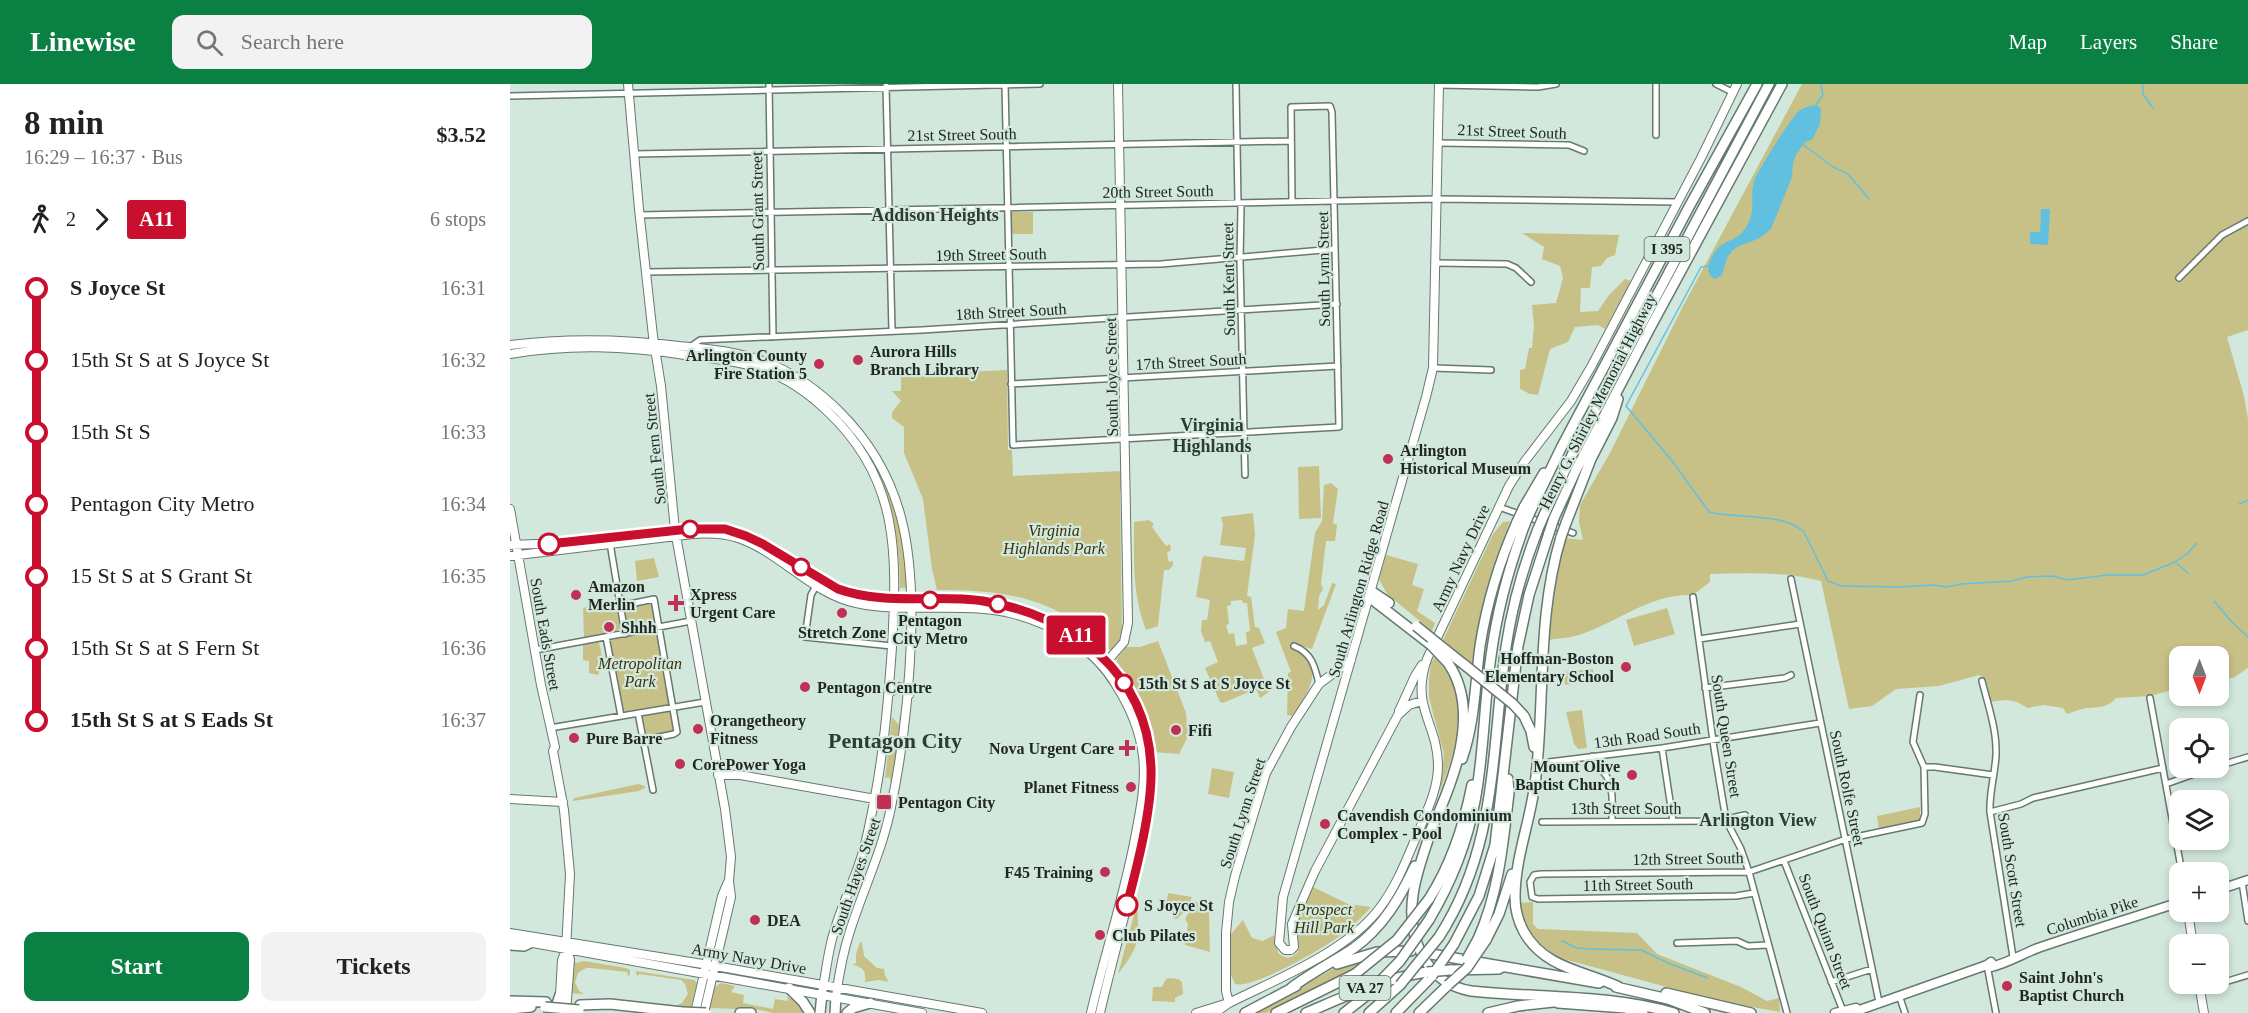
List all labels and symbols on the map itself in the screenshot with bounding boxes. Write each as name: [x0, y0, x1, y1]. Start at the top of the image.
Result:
street label: 21st Street South: [1457, 121, 1567, 142]
street label: 21st Street South: [907, 125, 1017, 144]
street label: South Grant Street: [748, 151, 767, 271]
street label: 20th Street South: [1102, 182, 1214, 201]
district label: Addison Heights: [871, 205, 999, 225]
street label: South Lynn Street: [1314, 211, 1334, 327]
street label: South Kent Street: [1219, 221, 1238, 336]
road number: I 395: [1644, 237, 1690, 261]
street label: 19th Street South: [935, 245, 1047, 264]
street label: Henry G. Shirley Memorial Highway: [1536, 291, 1660, 512]
street label: 18th Street South: [955, 300, 1067, 323]
street label: South Joyce Street: [1102, 317, 1122, 437]
place label: Aurora Hills Branch Library: [870, 343, 979, 379]
place label: Arlington County Fire Station 5: [686, 347, 807, 382]
street label: 17th Street South: [1135, 350, 1247, 373]
marker: Aurora Hills Branch Library: [851, 353, 865, 367]
marker: Arlington County Fire Station 5: [812, 357, 826, 371]
street label: South Fern Street: [640, 392, 669, 506]
district label: Virginia Highlands: [1172, 415, 1252, 456]
place label: Arlington Historical Museum: [1400, 442, 1532, 477]
marker: Arlington Historical Museum: [1381, 452, 1395, 466]
street label: South Arlington Ridge Road: [1325, 499, 1393, 680]
street label: Army Navy Drive: [1428, 502, 1494, 615]
unlabelled marker: [681, 520, 699, 538]
park label: Virginia Highlands Park: [1002, 522, 1106, 558]
unlabelled marker: [538, 533, 560, 555]
unlabelled marker: [792, 558, 810, 576]
street label: South Eads Street: [527, 577, 564, 692]
place label: Amazon Merlin: [588, 578, 645, 613]
place label: Xpress Urgent Care: [690, 586, 775, 622]
marker: Amazon Merlin: [569, 588, 583, 602]
marker: Pentagon City Metro: [921, 591, 939, 609]
marker: Xpress Urgent Care: [667, 594, 685, 612]
unlabelled marker: [989, 595, 1007, 613]
marker: Stretch Zone: [835, 606, 849, 620]
place label: Pentagon City Metro: [892, 612, 968, 648]
line badge: A11: [1042, 616, 1110, 654]
place label: Shhh: [621, 619, 657, 636]
marker: Shhh: [602, 620, 616, 634]
place label: Stretch Zone: [798, 624, 886, 641]
north arrow: [2169, 646, 2229, 706]
place label: Hoffman-Boston Elementary School: [1485, 650, 1615, 686]
park label: Metropolitan Park: [597, 655, 682, 690]
marker: Hoffman-Boston Elementary School: [1619, 660, 1633, 674]
street label: South Queen Street: [1708, 673, 1745, 799]
marker: 15th St S at S Joyce St: [1115, 674, 1133, 692]
place label: 15th St S at S Joyce St: [1138, 675, 1291, 693]
place label: Pentagon Centre: [817, 679, 932, 697]
marker: Pentagon Centre: [798, 680, 812, 694]
place label: Orangetheory Fitness: [710, 712, 806, 747]
street label: 13th Road South: [1593, 720, 1702, 751]
marker: Orangetheory Fitness: [691, 722, 705, 736]
place label: Fifi: [1188, 722, 1213, 739]
marker: Fifi: [1169, 723, 1183, 737]
district label: Pentagon City: [828, 728, 962, 753]
street label: South Rolfe Street: [1827, 729, 1868, 848]
place label: Pure Barre: [586, 730, 662, 747]
marker: Pure Barre: [567, 731, 581, 745]
marker: Nova Urgent Care: [1118, 739, 1136, 757]
place label: Nova Urgent Care: [989, 740, 1114, 758]
street label: South Lynn Street: [1217, 755, 1270, 871]
place label: CorePower Yoga: [692, 756, 806, 774]
marker: CorePower Yoga: [673, 757, 687, 771]
place label: Mount Olive Baptist Church: [1515, 758, 1620, 794]
marker: Mount Olive Baptist Church: [1625, 768, 1639, 782]
place label: Planet Fitness: [1023, 779, 1119, 796]
marker: Planet Fitness: [1124, 780, 1138, 794]
marker: Pentagon City: [875, 793, 893, 811]
place label: Pentagon City: [898, 794, 995, 812]
street label: 13th Street South: [1570, 800, 1682, 817]
place label: Cavendish Condominium Complex - Pool: [1337, 807, 1512, 843]
district label: Arlington View: [1699, 810, 1817, 830]
street label: South Scott Street: [1995, 812, 2030, 929]
street label: South Hayes Street: [827, 815, 885, 937]
marker: Cavendish Condominium Complex - Pool: [1318, 817, 1332, 831]
street label: 12th Street South: [1632, 849, 1744, 868]
place label: F45 Training: [1004, 864, 1093, 882]
marker: F45 Training: [1098, 865, 1112, 879]
street label: South Quinn Street: [1796, 871, 1856, 992]
street label: 11th Street South: [1583, 875, 1693, 894]
street label: Columbia Pike: [2044, 893, 2140, 938]
marker: S Joyce St: [1116, 894, 1138, 916]
place label: S Joyce St: [1144, 897, 1214, 915]
park label: Prospect Hill Park: [1293, 901, 1355, 936]
place label: DEA: [767, 912, 801, 929]
marker: DEA: [748, 913, 762, 927]
place label: Club Pilates: [1112, 927, 1195, 944]
marker: Club Pilates: [1093, 928, 1107, 942]
street label: Army Navy Drive: [690, 940, 808, 978]
place label: Saint John's Baptist Church: [2019, 969, 2124, 1005]
road number: VA 27: [1340, 976, 1390, 1000]
marker: Saint John's Baptist Church: [2000, 979, 2014, 993]

